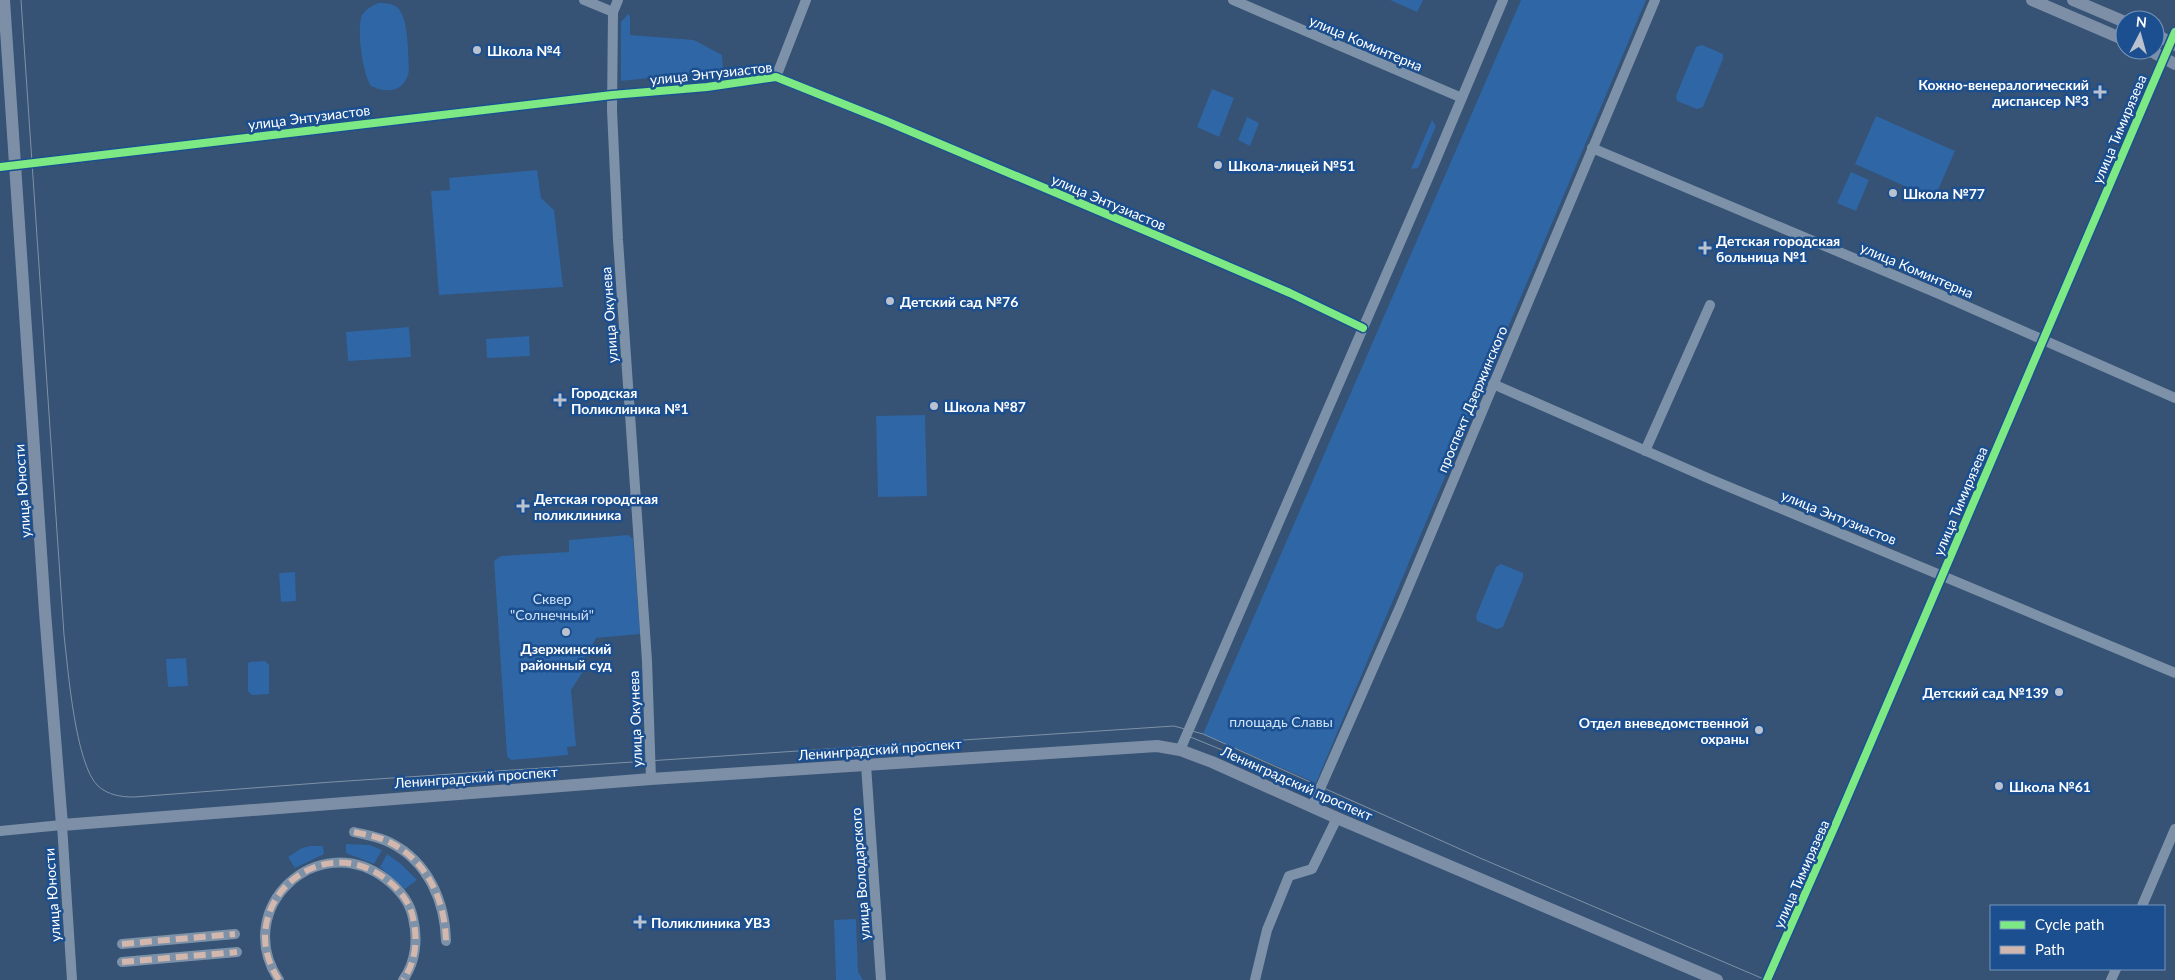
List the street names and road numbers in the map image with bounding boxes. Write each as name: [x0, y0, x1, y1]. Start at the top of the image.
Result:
street label: улица Коминтерна: [1307, 11, 1425, 75]
street label: улица Энтузиастов: [649, 58, 773, 88]
street label: улица Тимирязева: [2088, 72, 2150, 186]
street label: улица Энтузиастов: [247, 101, 371, 133]
street label: улица Энтузиастов: [1049, 170, 1169, 234]
street label: улица Коминтерна: [1858, 238, 1976, 302]
street label: улица Окунева: [597, 266, 621, 364]
street label: проспект Дзержинского: [1433, 323, 1511, 475]
street label: улица Юности: [10, 444, 34, 538]
street label: улица Тимирязева: [1929, 444, 1991, 558]
street label: улица Энтузиастов: [1779, 486, 1899, 548]
street label: улица Окунева: [625, 670, 645, 768]
street label: Ленинградский проспект: [797, 735, 962, 763]
street label: Ленинградский проспект: [1218, 742, 1375, 824]
street label: Ленинградский проспект: [393, 763, 558, 791]
street label: улица Володарского: [847, 807, 873, 941]
street label: улица Тимирязева: [1769, 817, 1833, 931]
street label: улица Юности: [40, 848, 64, 942]

